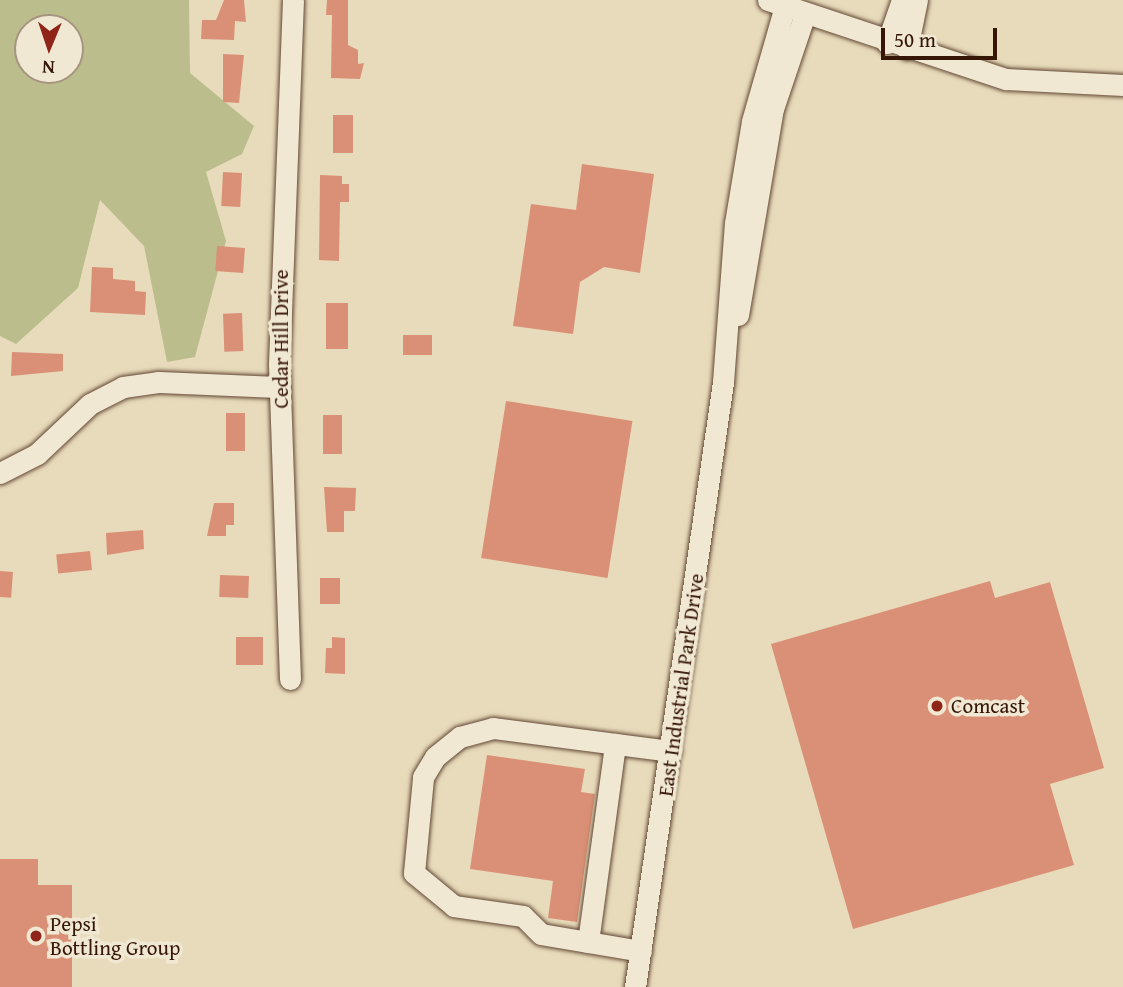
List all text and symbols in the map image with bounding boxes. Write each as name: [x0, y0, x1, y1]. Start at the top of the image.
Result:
north arrow: [14, 14, 84, 84]
scale bar: [885, 14, 1000, 58]
text: 50 m: [894, 24, 936, 55]
text: N: [42, 54, 55, 82]
street label: Cedar Hill Drive: [268, 269, 294, 409]
street label: East Industrial Park Drive: [653, 572, 709, 798]
place label: Comcast: [951, 693, 1025, 719]
marker: Comcast: [929, 698, 945, 714]
place label: Pepsi Bottling Group: [50, 911, 180, 961]
marker: Pepsi Bottling Group: [28, 928, 44, 944]

